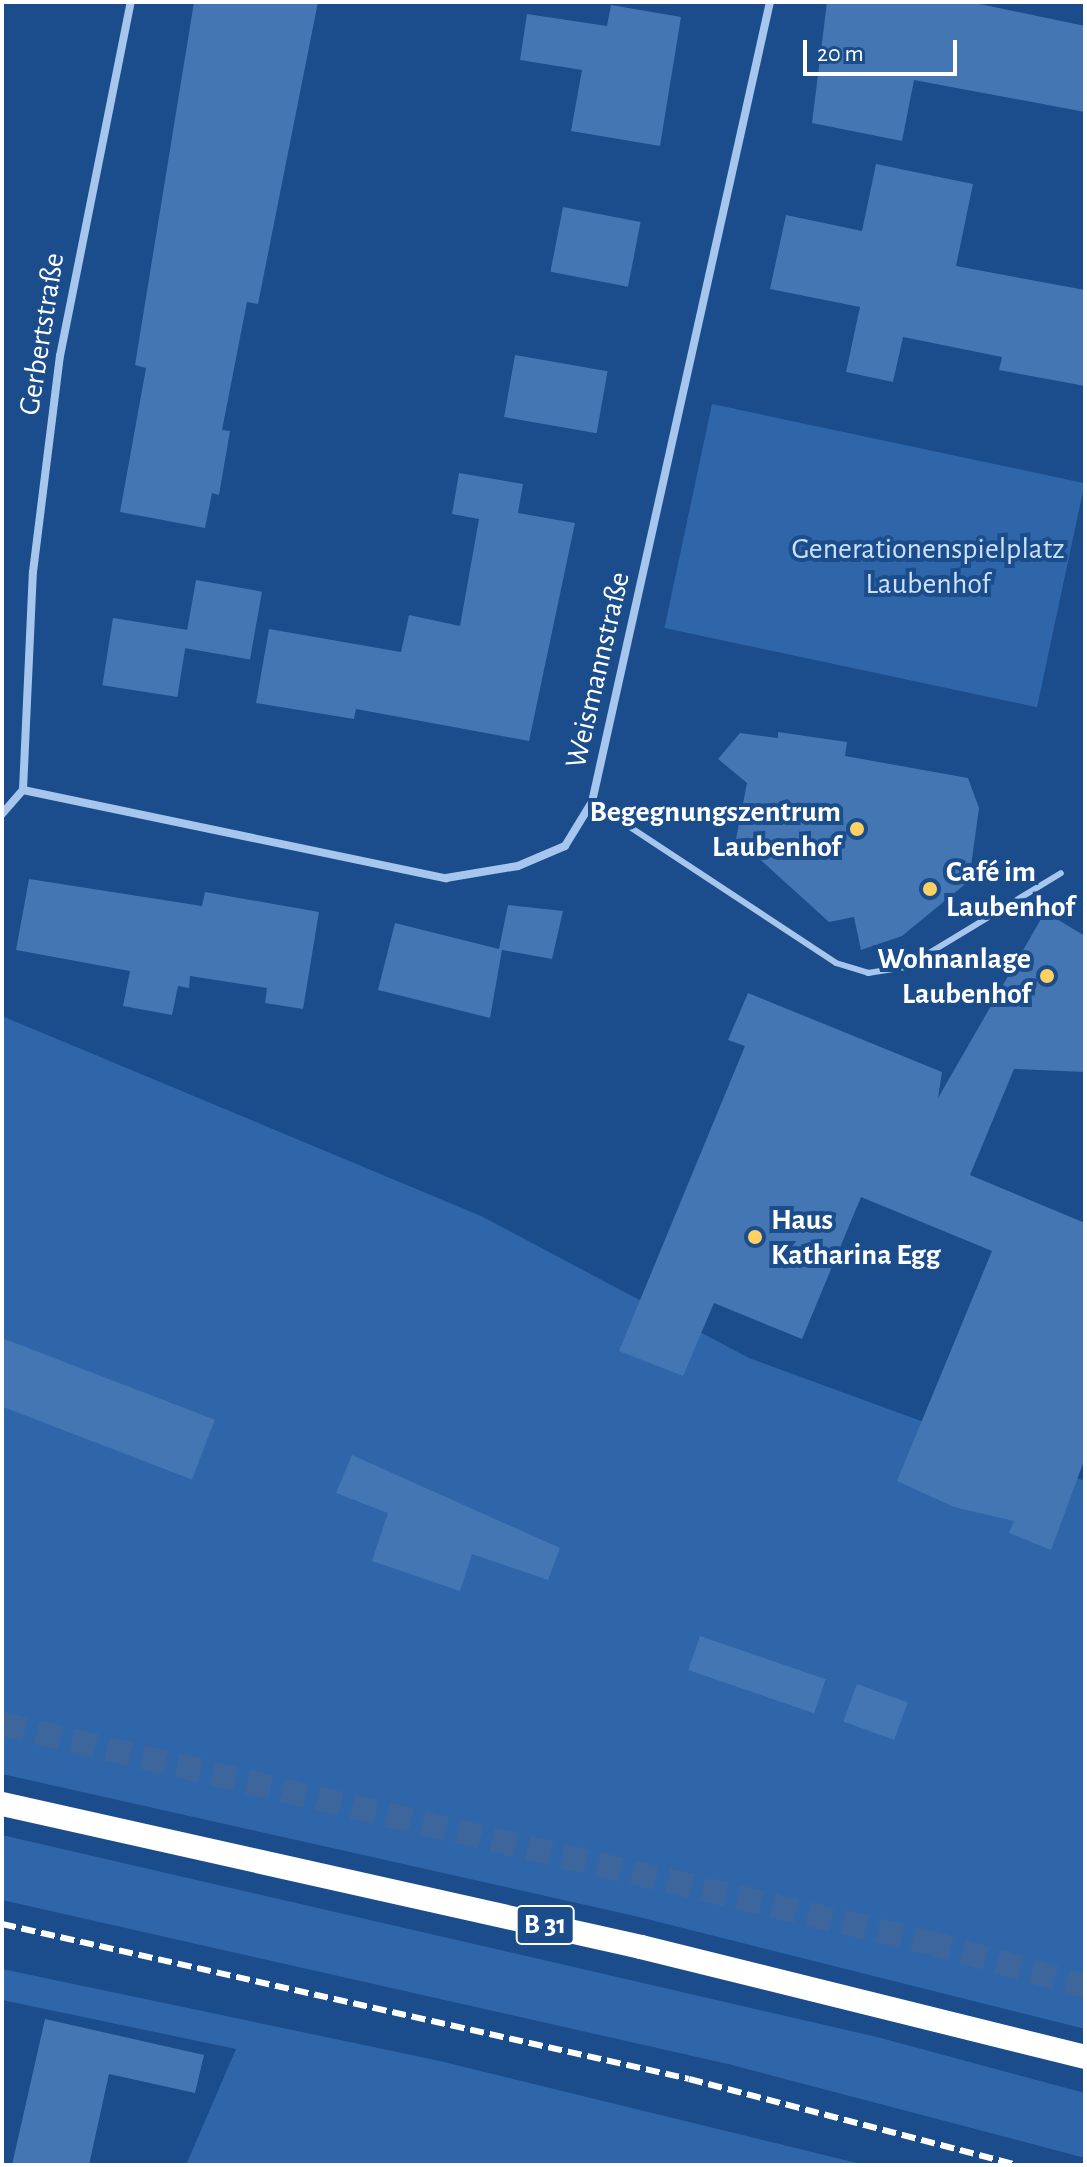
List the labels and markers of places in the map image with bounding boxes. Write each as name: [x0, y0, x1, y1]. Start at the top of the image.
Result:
place label: Begegnungszentrum Laubenhof: [590, 794, 841, 864]
marker: Begegnungszentrum Laubenhof: [848, 820, 866, 838]
place label: Café im Laubenhof: [946, 854, 1075, 924]
marker: Café im Laubenhof: [921, 880, 939, 898]
place label: Wohnanlage Laubenhof: [877, 941, 1031, 1012]
marker: Wohnanlage Laubenhof: [1038, 967, 1056, 985]
place label: Haus Katharina Egg: [771, 1202, 941, 1272]
marker: Haus Katharina Egg: [746, 1228, 764, 1246]

